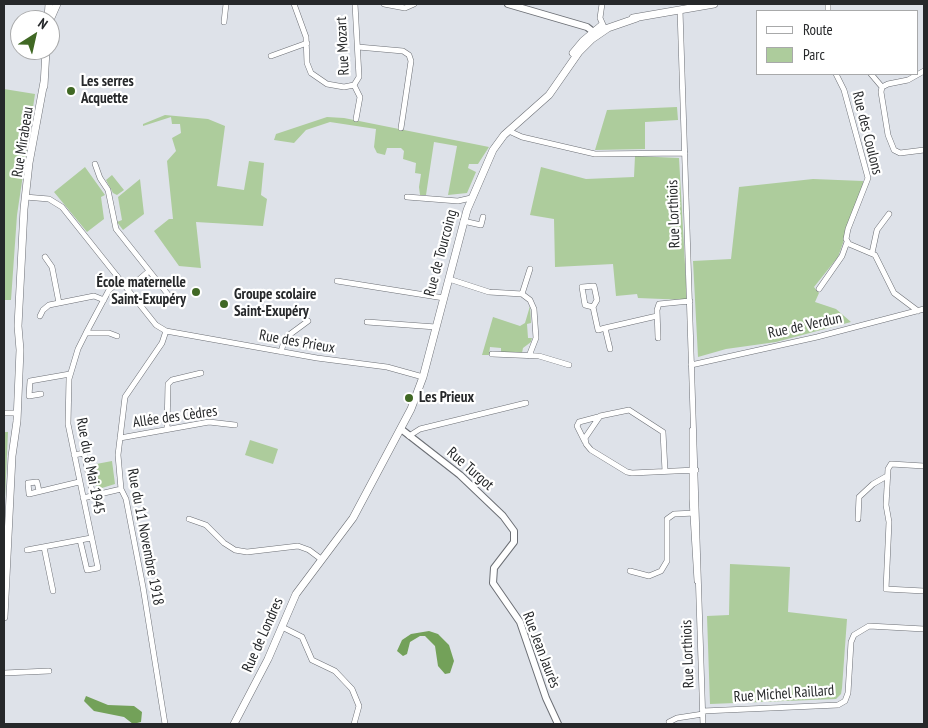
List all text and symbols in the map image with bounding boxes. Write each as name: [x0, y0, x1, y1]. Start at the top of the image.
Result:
north arrow: [10, 10, 60, 60]
legend: [756, 10, 918, 75]
text: N: [35, 14, 51, 33]
street label: Rue Mozart: [332, 16, 354, 76]
text: Route: [803, 20, 833, 39]
text: Parc: [803, 45, 825, 64]
place label: Les serres Acquette: [81, 73, 134, 108]
marker: Les serres Acquette: [65, 85, 77, 97]
street label: Rue des Coulons: [848, 90, 886, 176]
street label: Rue Mirabeau: [9, 105, 37, 179]
street label: Rue Lorthiois: [664, 180, 684, 248]
street label: Rue de Tourcoing: [421, 208, 461, 298]
place label: École maternelle Saint-Exupéry: [96, 274, 186, 309]
marker: École maternelle Saint-Exupéry: [190, 286, 202, 298]
place label: Groupe scolaire Saint-Exupéry: [234, 286, 316, 321]
marker: Groupe scolaire Saint-Exupéry: [218, 298, 230, 310]
street label: Rue de Verdun: [766, 309, 844, 343]
street label: Rue des Prieux: [258, 326, 336, 358]
place label: Les Prieux: [419, 389, 474, 407]
marker: Les Prieux: [403, 392, 415, 404]
street label: Allée des Cèdres: [132, 402, 218, 432]
street label: Rue du 8 Mai 1945: [72, 416, 108, 516]
street label: Rue Turgot: [443, 444, 497, 494]
street label: Rue du 11 Novembre 1918: [123, 467, 167, 607]
street label: Rue de Londres: [239, 595, 287, 675]
street label: Rue Jean Jaurès: [518, 609, 564, 691]
street label: Rue Lorthiois: [678, 620, 698, 688]
street label: Rue Michel Raillard: [733, 682, 835, 706]

